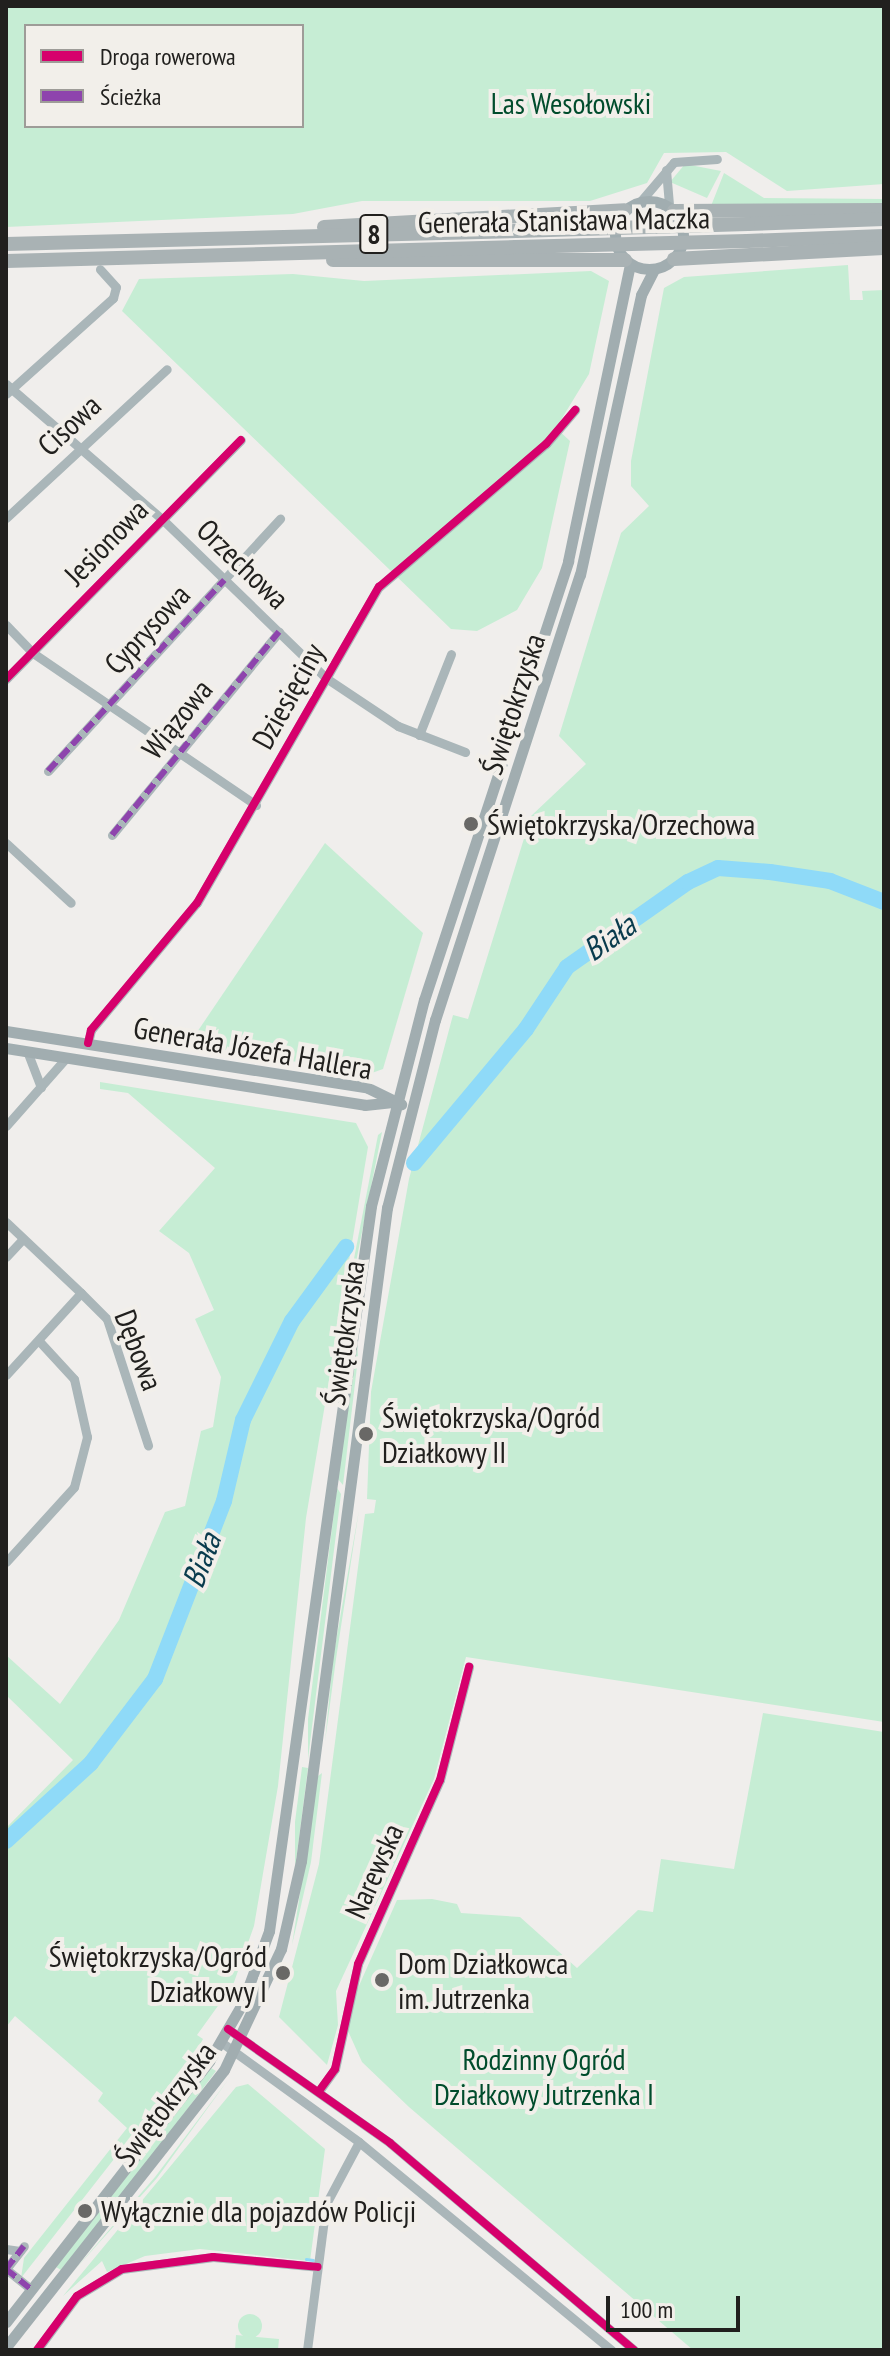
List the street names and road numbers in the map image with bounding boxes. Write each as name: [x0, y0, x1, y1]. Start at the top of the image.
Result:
street label: Generała Stanisława Maczka: [418, 199, 710, 241]
road number: 8: [358, 210, 390, 258]
street label: Cisowa: [30, 387, 108, 463]
street label: Jesionowa: [57, 492, 155, 592]
street label: Orzechowa: [190, 512, 296, 616]
street label: Cyprysowa: [97, 577, 197, 681]
street label: Świętokrzyska: [473, 629, 553, 779]
street label: Dziesięciny: [244, 637, 332, 755]
street label: Wiązowa: [134, 672, 220, 766]
street label: Generała Józefa Hallera: [131, 1009, 375, 1087]
street label: Świętokrzyska: [316, 1258, 372, 1408]
street label: Dębowa: [107, 1305, 171, 1395]
street label: Narewska: [337, 1818, 411, 1924]
street label: Świętokrzyska: [107, 2035, 223, 2173]

